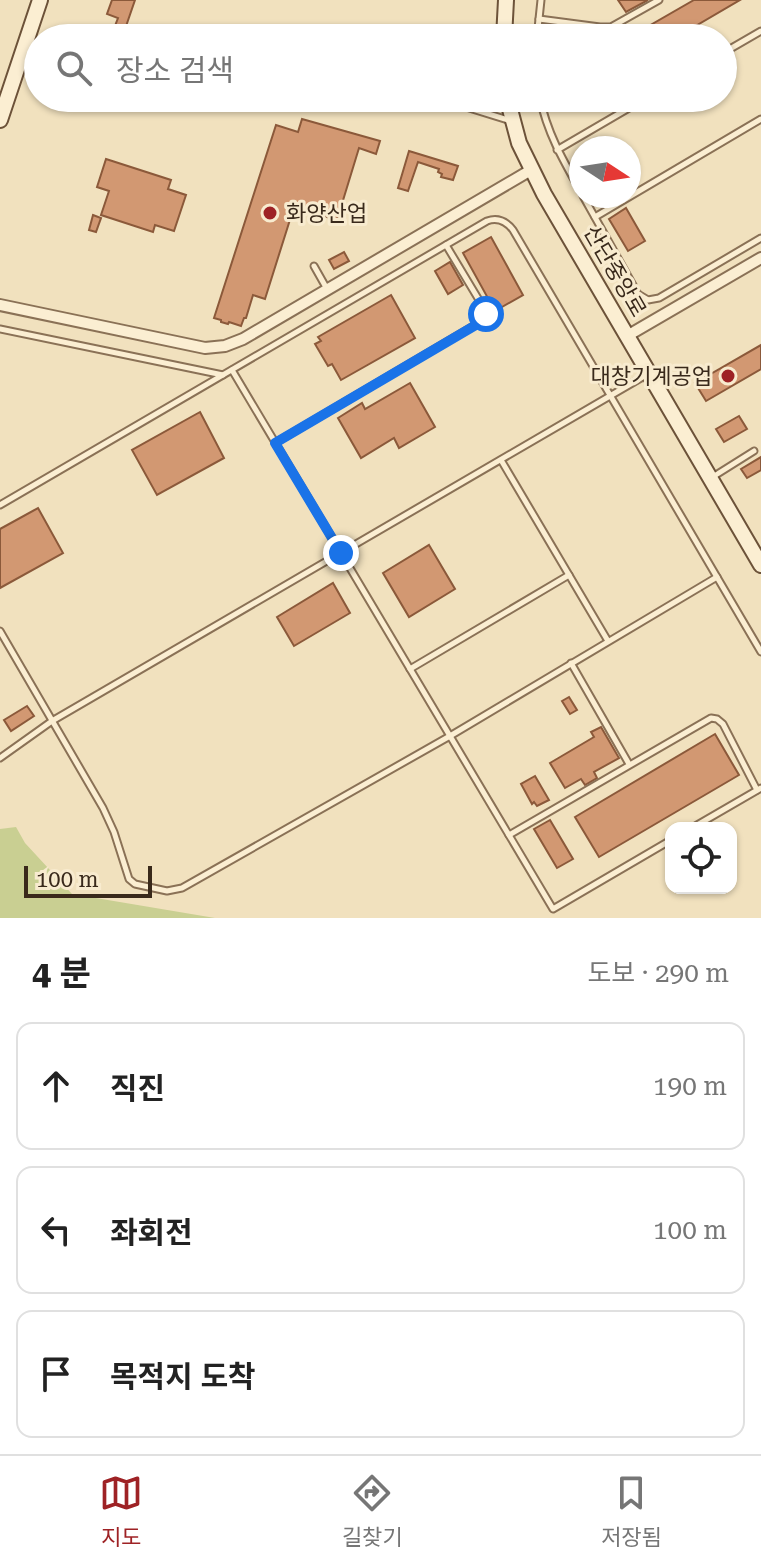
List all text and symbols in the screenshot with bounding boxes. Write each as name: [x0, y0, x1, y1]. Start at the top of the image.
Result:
search box: [24, 24, 737, 112]
icon: search: [52, 46, 96, 90]
text: 장소 검색: [116, 53, 234, 88]
north arrow: [569, 136, 641, 208]
place label: 화양산업: [286, 201, 367, 226]
marker: 화양산업: [261, 204, 279, 222]
street label: 산단중앙로: [579, 221, 651, 321]
route start: [468, 296, 504, 332]
place label: 대창기계공업: [591, 364, 712, 389]
marker: 대창기계공업: [719, 367, 737, 385]
route end: [323, 535, 359, 571]
map controls: [665, 822, 737, 894]
button: locate: [665, 822, 737, 894]
scale bar: [24, 862, 152, 898]
text: 100 m: [36, 867, 99, 892]
text: 4 분: [32, 953, 91, 993]
text: 도보 · 290 m: [587, 958, 729, 988]
icon: ahead: [34, 1064, 78, 1108]
text: 직진: [110, 1071, 165, 1106]
text: 190 m: [653, 1071, 727, 1101]
icon: left: [34, 1208, 78, 1252]
text: 좌회전: [110, 1215, 193, 1250]
text: 100 m: [653, 1215, 727, 1245]
icon: arrive: [34, 1352, 78, 1396]
text: 목적지 도착: [110, 1359, 256, 1394]
tab: 지도: [99, 1471, 143, 1551]
tab: 길찾기: [342, 1471, 402, 1551]
tab: 저장됨: [601, 1471, 662, 1551]

